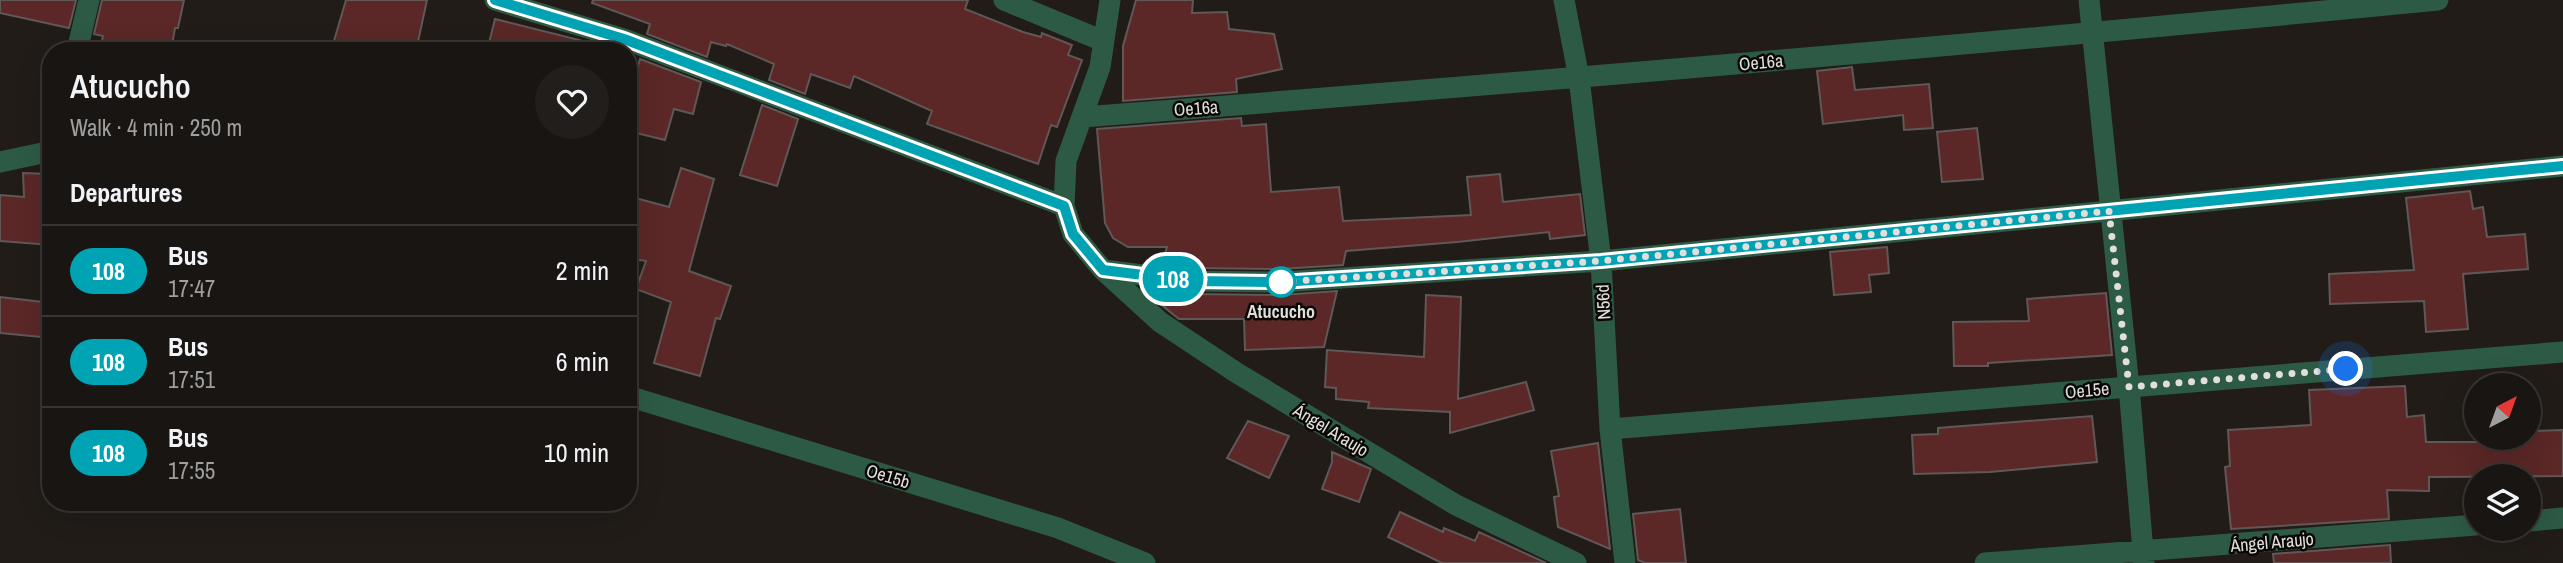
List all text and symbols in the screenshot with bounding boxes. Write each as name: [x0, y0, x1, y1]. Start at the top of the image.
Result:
street label: Oe16a: [1738, 48, 1784, 76]
text: Atucucho: [70, 64, 191, 108]
button: heart: [535, 65, 609, 139]
street label: Oe16a: [1173, 94, 1219, 122]
text: Walk · 4 min · 250 m: [70, 112, 242, 143]
text: Departures: [70, 175, 183, 210]
text: Bus: [168, 238, 208, 273]
text: 2 min: [556, 253, 609, 288]
text: 108: [92, 255, 125, 287]
line badge: 108: [1133, 256, 1213, 302]
text: 108: [1157, 263, 1189, 295]
marker: Atucucho: [1266, 267, 1296, 297]
text: 17:47: [168, 273, 215, 304]
street label: N56d: [1590, 284, 1616, 320]
place label: Atucucho: [1247, 299, 1315, 324]
text: Bus: [168, 329, 208, 364]
text: 6 min: [556, 344, 609, 379]
text: 108: [92, 346, 125, 378]
your location: [2328, 351, 2363, 386]
text: 17:51: [168, 364, 215, 395]
north arrow: [2464, 373, 2541, 450]
map controls: [2464, 373, 2541, 541]
street label: Oe15e: [2064, 376, 2110, 404]
street label: Ángel Araujo: [1288, 397, 1373, 462]
text: Bus: [168, 420, 208, 455]
text: 10 min: [544, 435, 609, 470]
text: 108: [92, 437, 125, 469]
text: 17:55: [168, 455, 215, 486]
street label: Oe15b: [863, 458, 913, 494]
button: layers: [2464, 464, 2541, 541]
street label: Ángel Araujo: [2228, 526, 2315, 558]

